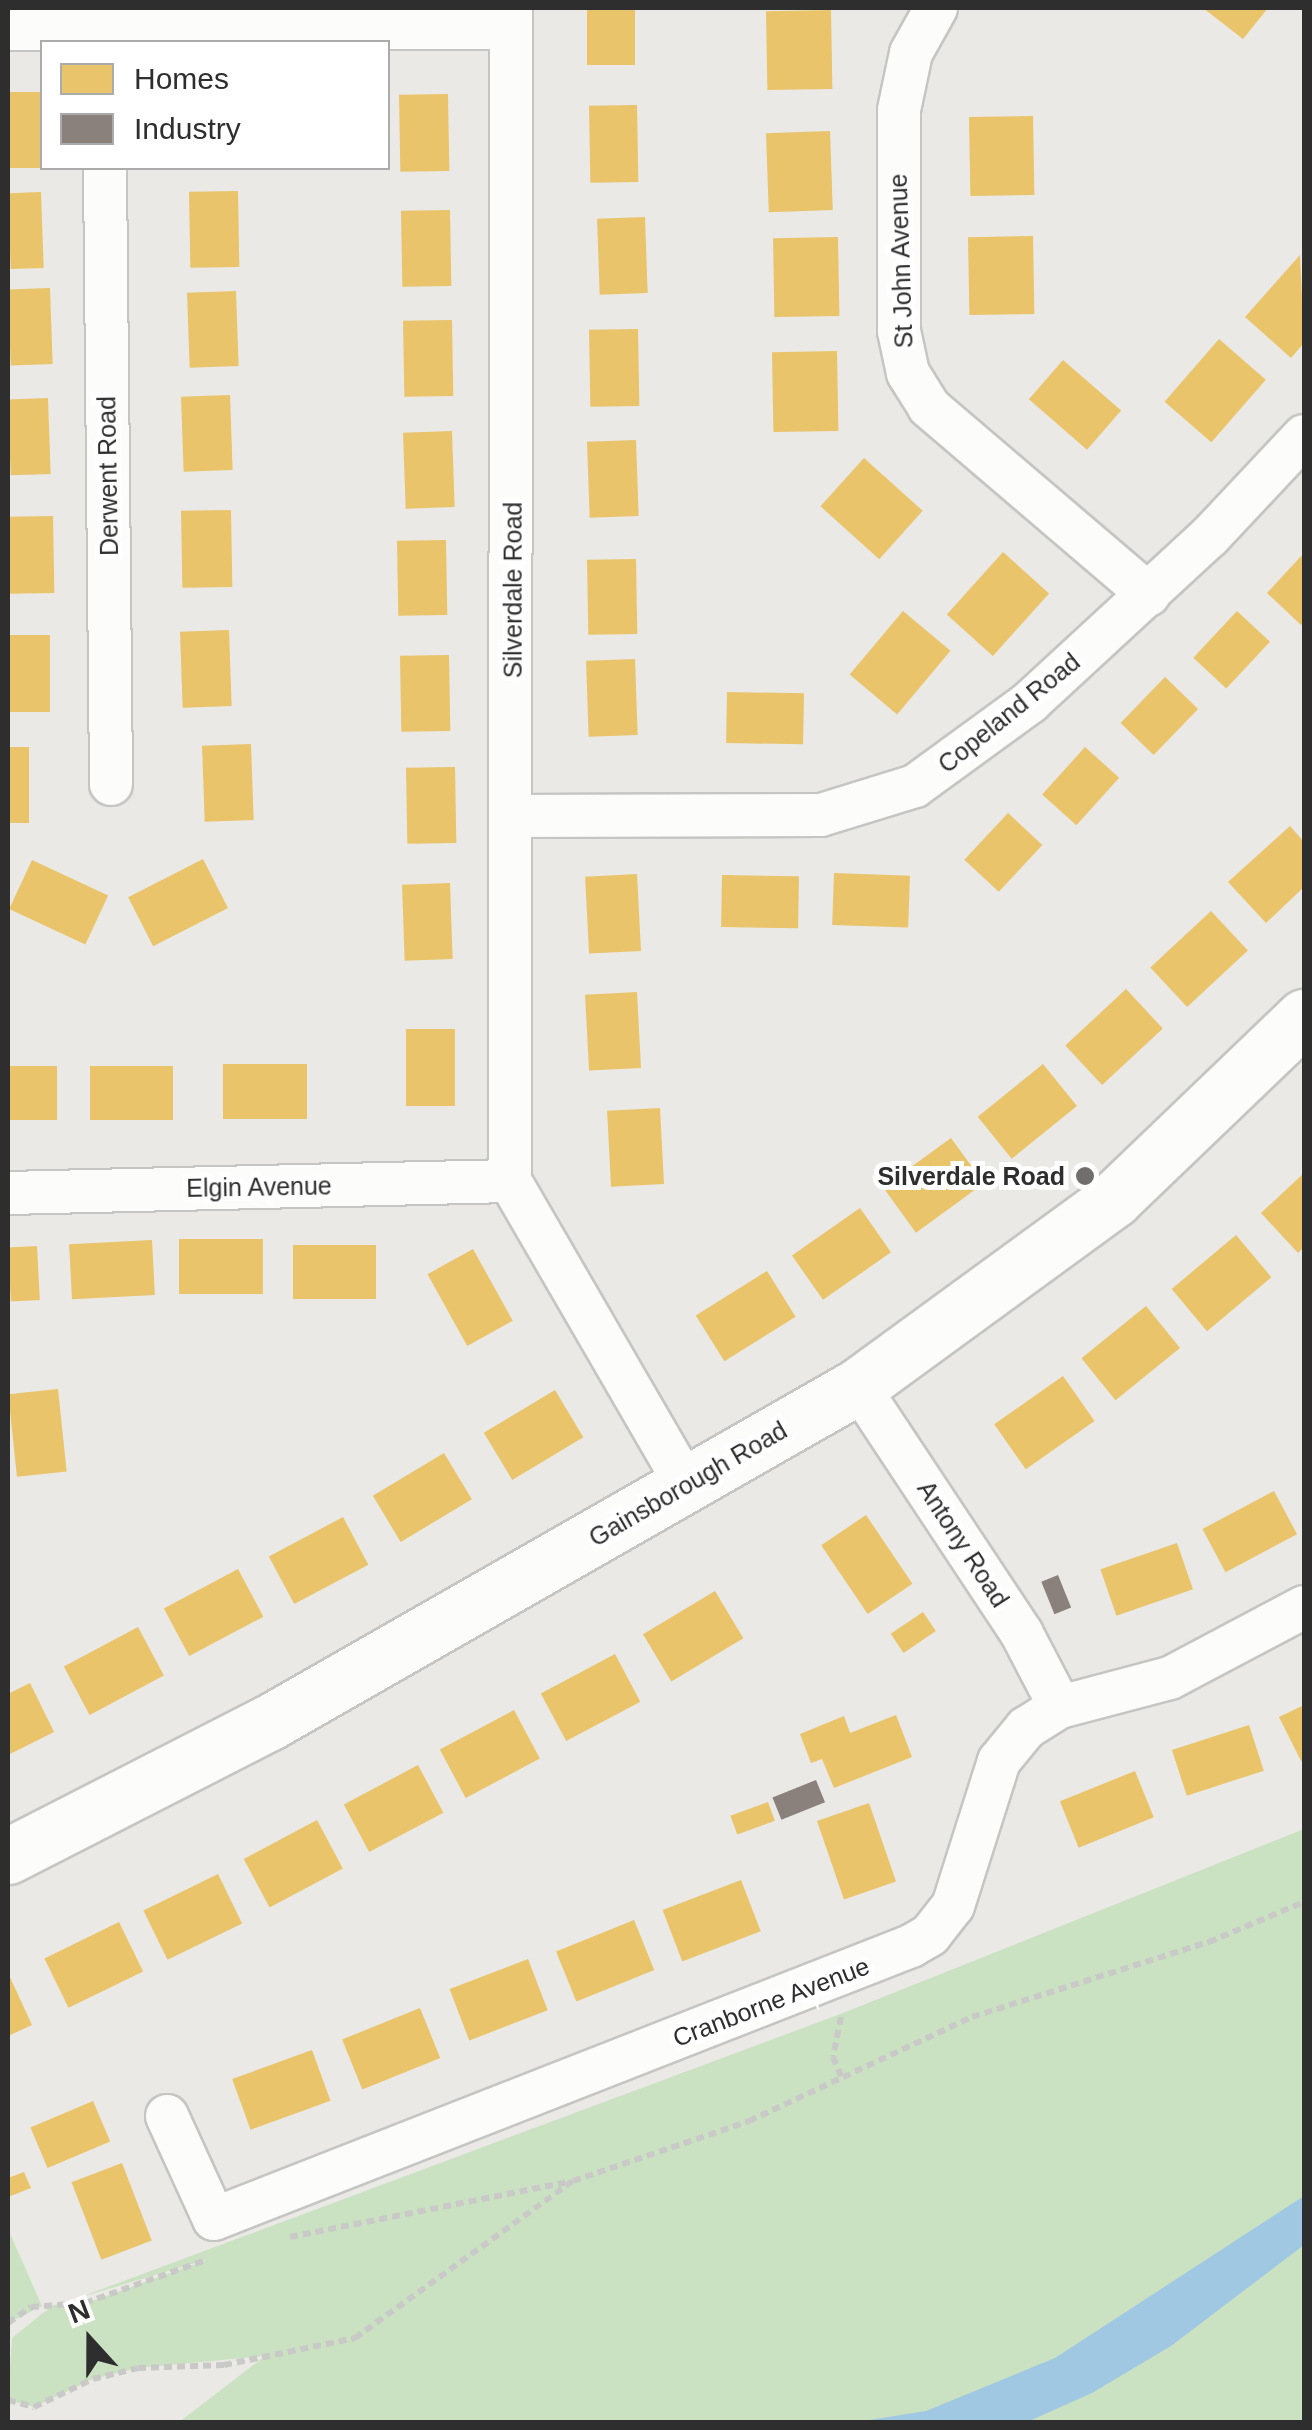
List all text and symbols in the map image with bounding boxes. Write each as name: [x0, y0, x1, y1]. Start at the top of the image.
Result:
legend: [40, 40, 390, 170]
text: Homes: [134, 62, 229, 95]
text: Industry: [134, 112, 241, 145]
street label: St John Avenue: [883, 172, 919, 350]
street label: Derwent Road: [92, 396, 124, 556]
street label: Silverdale Road: [498, 502, 528, 678]
street label: Copeland Road: [932, 647, 1086, 779]
place label: Silverdale Road: [877, 1161, 1065, 1191]
marker: Silverdale Road: [1074, 1165, 1096, 1187]
street label: Elgin Avenue: [185, 1171, 333, 1203]
street label: Gainsborough Road: [584, 1415, 792, 1553]
street label: Antony Road: [911, 1475, 1015, 1613]
street label: Cranborne Avenue: [668, 1950, 874, 2054]
north arrow: [40, 2290, 140, 2390]
text: N: [64, 2293, 94, 2330]

